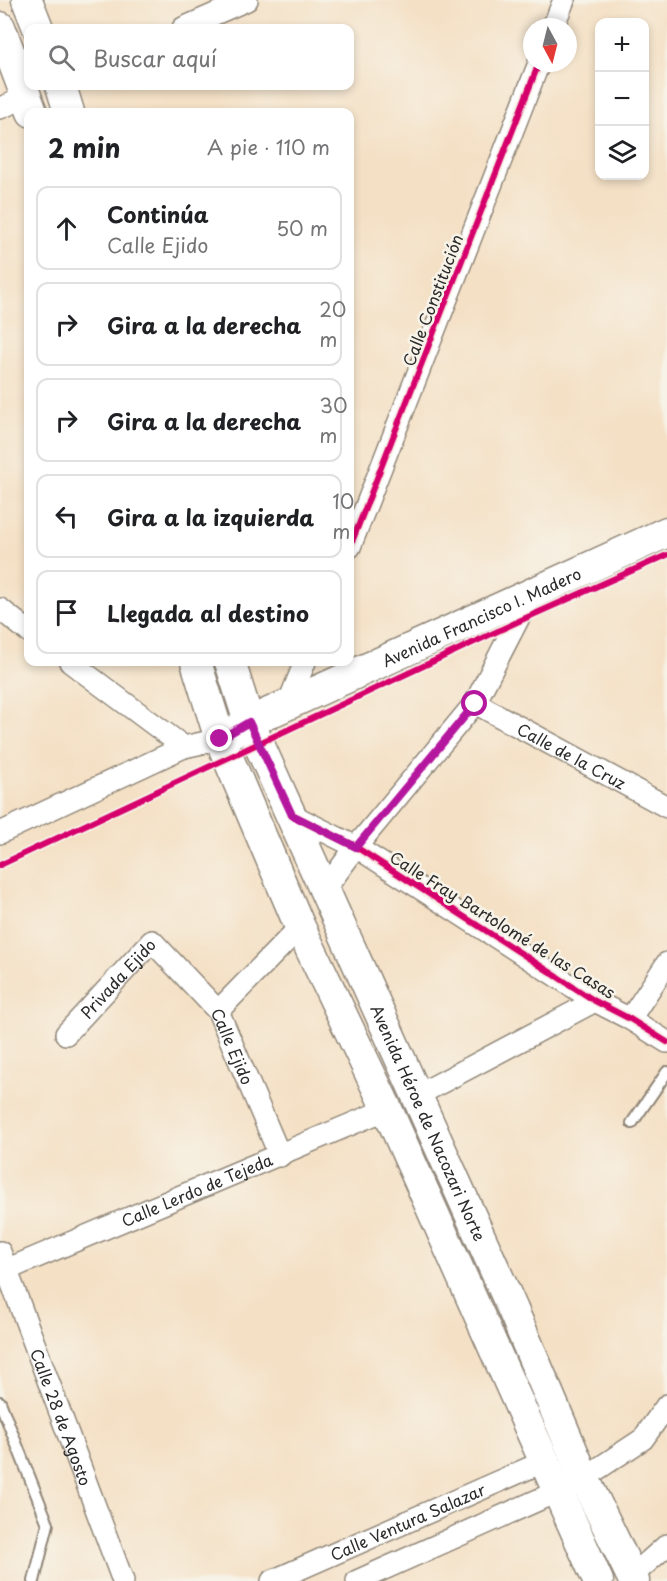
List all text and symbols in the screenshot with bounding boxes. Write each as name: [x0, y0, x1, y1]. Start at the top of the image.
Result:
north arrow: [523, 18, 577, 72]
map controls: [595, 18, 649, 180]
button: +: [595, 18, 649, 72]
search box: [24, 24, 354, 90]
icon: search: [45, 41, 78, 74]
text: Buscar aquí: [93, 41, 217, 74]
button: −: [595, 72, 649, 126]
button: layers: [595, 126, 649, 180]
text: 2 min: [48, 128, 121, 167]
text: A pie · 110 m: [207, 132, 330, 162]
text: Continúa: [107, 197, 209, 230]
icon: ahead: [50, 212, 83, 245]
text: 50 m: [276, 213, 328, 243]
text: Calle Ejido: [107, 230, 208, 260]
street label: Calle Constitución: [396, 230, 468, 370]
text: 20 m: [319, 294, 346, 354]
icon: right: [50, 308, 83, 341]
text: Gira a la derecha: [107, 308, 301, 341]
text: 30 m: [319, 390, 348, 450]
icon: right: [50, 404, 83, 437]
text: Gira a la derecha: [107, 404, 301, 437]
text: 10 m: [332, 486, 354, 546]
icon: left: [50, 500, 83, 533]
text: Gira a la izquierda: [107, 500, 314, 533]
street label: Avenida Francisco I. Madero: [378, 561, 585, 672]
icon: arrive: [50, 596, 83, 629]
text: Llegada al destino: [107, 596, 309, 629]
route start: [461, 690, 487, 716]
street label: Calle de la Cruz: [513, 716, 631, 795]
route end: [206, 725, 232, 751]
street label: Calle Fray Bartolomé de las Casas: [386, 844, 620, 1004]
street label: Privada Ejido: [74, 933, 161, 1023]
street label: Avenida Héroe de Nacozari Norte: [365, 1001, 492, 1245]
street label: Calle Ejido: [206, 1004, 260, 1088]
street label: Calle Lerdo de Tejeda: [117, 1147, 276, 1232]
street label: Calle 28 de Agosto: [25, 1345, 98, 1489]
street label: Calle Ventura Salazar: [326, 1477, 490, 1566]

